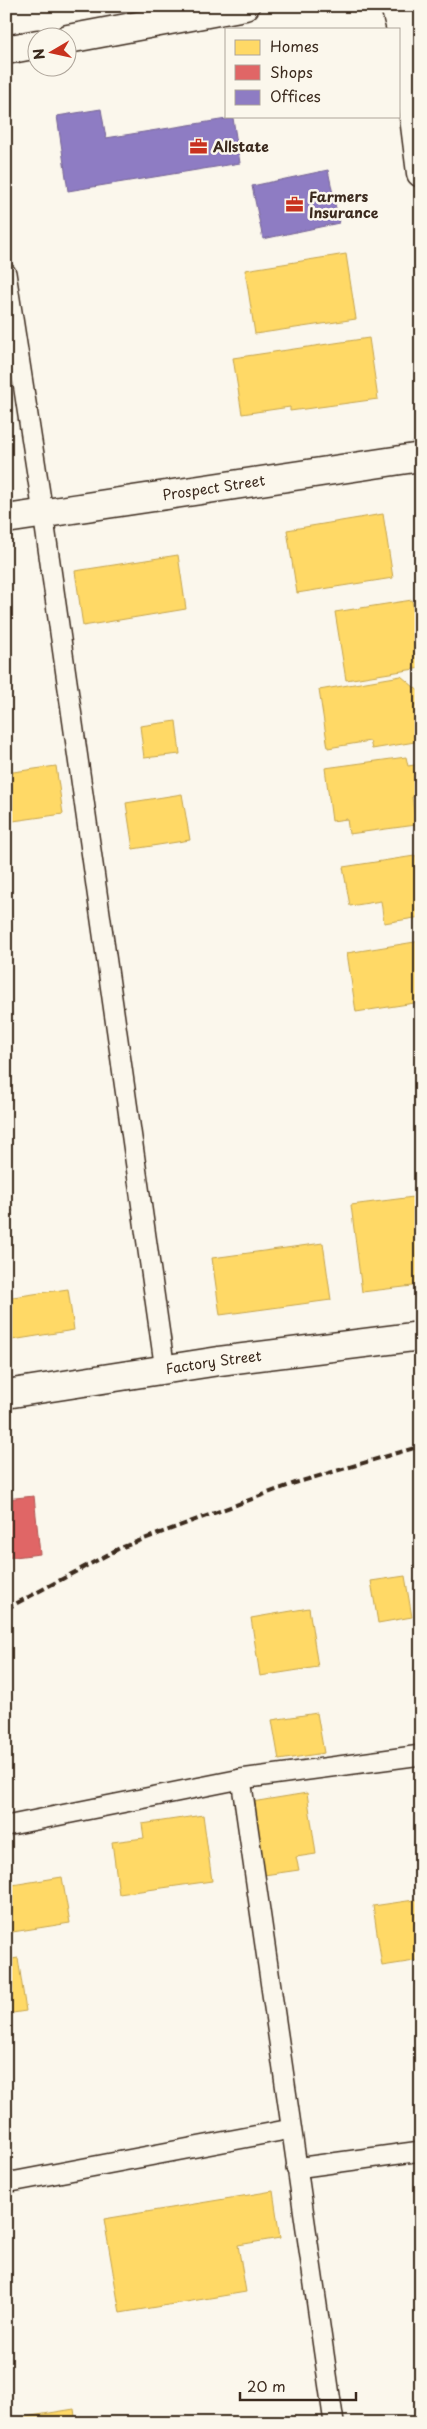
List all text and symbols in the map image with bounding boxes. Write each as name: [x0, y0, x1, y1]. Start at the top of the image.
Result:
north arrow: [28, 28, 78, 78]
legend: [225, 28, 400, 118]
text: Homes: [270, 34, 319, 57]
text: N: [27, 47, 50, 61]
text: Shops: [270, 60, 313, 83]
text: Offices: [270, 84, 321, 107]
place label: Allstate: [213, 136, 269, 157]
office icon: Allstate: [189, 137, 209, 157]
place label: Farmers Insurance: [309, 186, 379, 223]
office icon: Farmers Insurance: [285, 195, 305, 215]
street label: Prospect Street: [161, 469, 267, 506]
street label: Factory Street: [164, 1345, 263, 1379]
scale bar: [240, 2369, 356, 2401]
text: 20 m: [247, 2374, 286, 2397]

